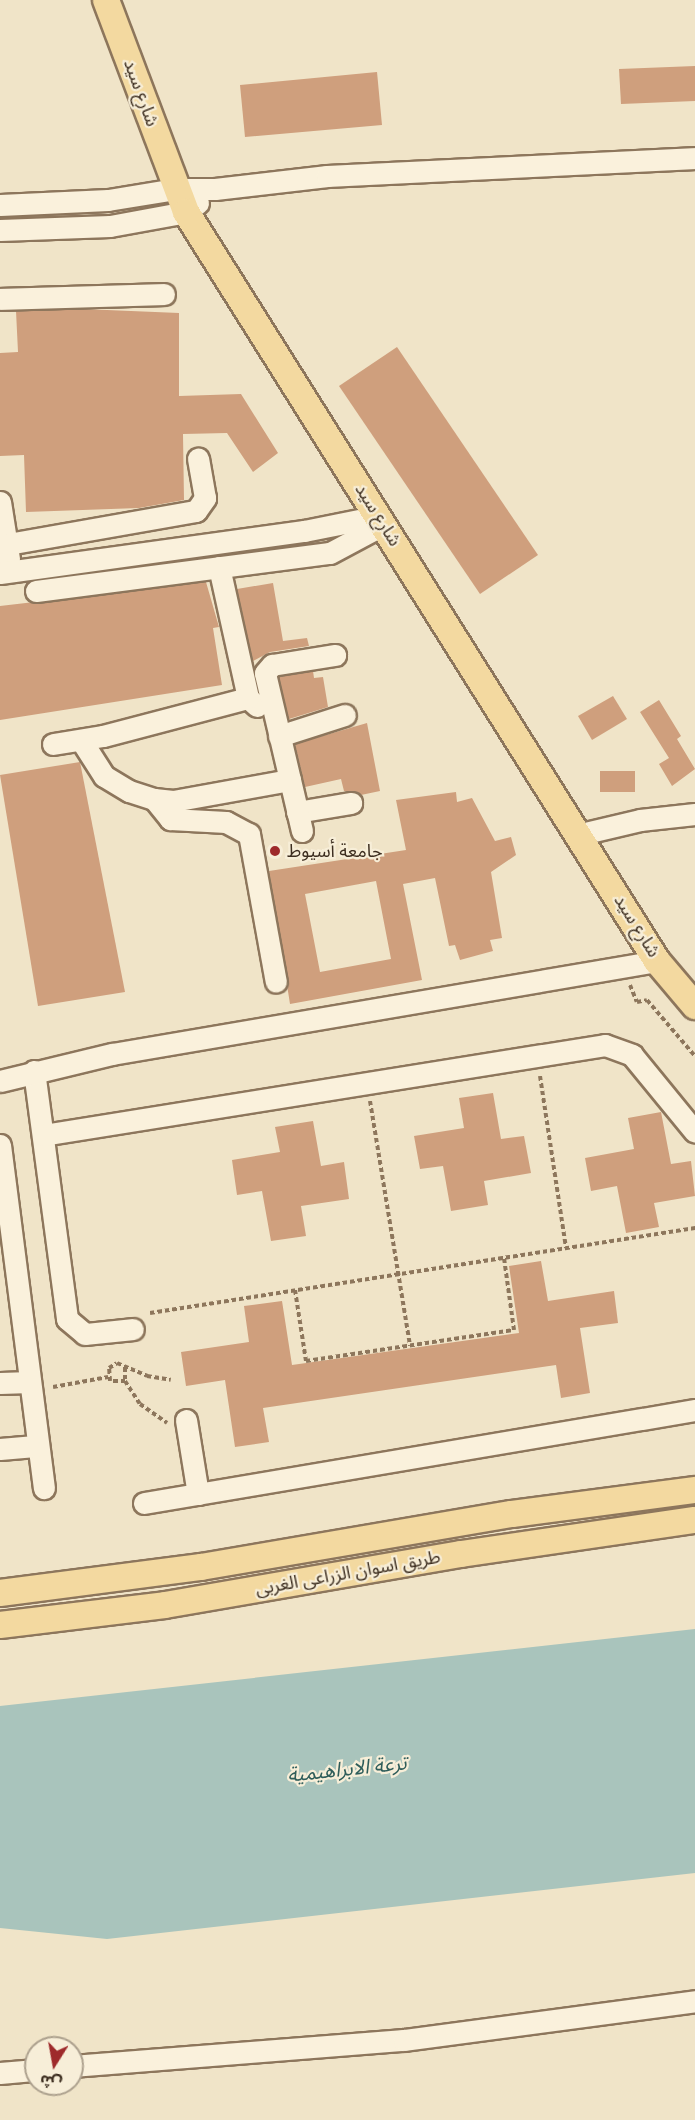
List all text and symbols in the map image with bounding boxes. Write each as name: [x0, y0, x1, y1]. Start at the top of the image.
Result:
street label: شارع سيد: [119, 56, 163, 130]
street label: شارع سيد: [350, 480, 406, 550]
place label: جامعة أسيوط: [287, 840, 383, 862]
marker: جامعة أسيوط: [268, 844, 282, 858]
street label: شارع سيد: [609, 891, 665, 961]
street label: طريق اسوان الزراعى الغربى: [254, 1546, 442, 1600]
water label: ترعة الابراهيمية: [286, 1751, 408, 1787]
north arrow: [24, 2036, 84, 2096]
text: ش: [38, 2072, 63, 2093]

